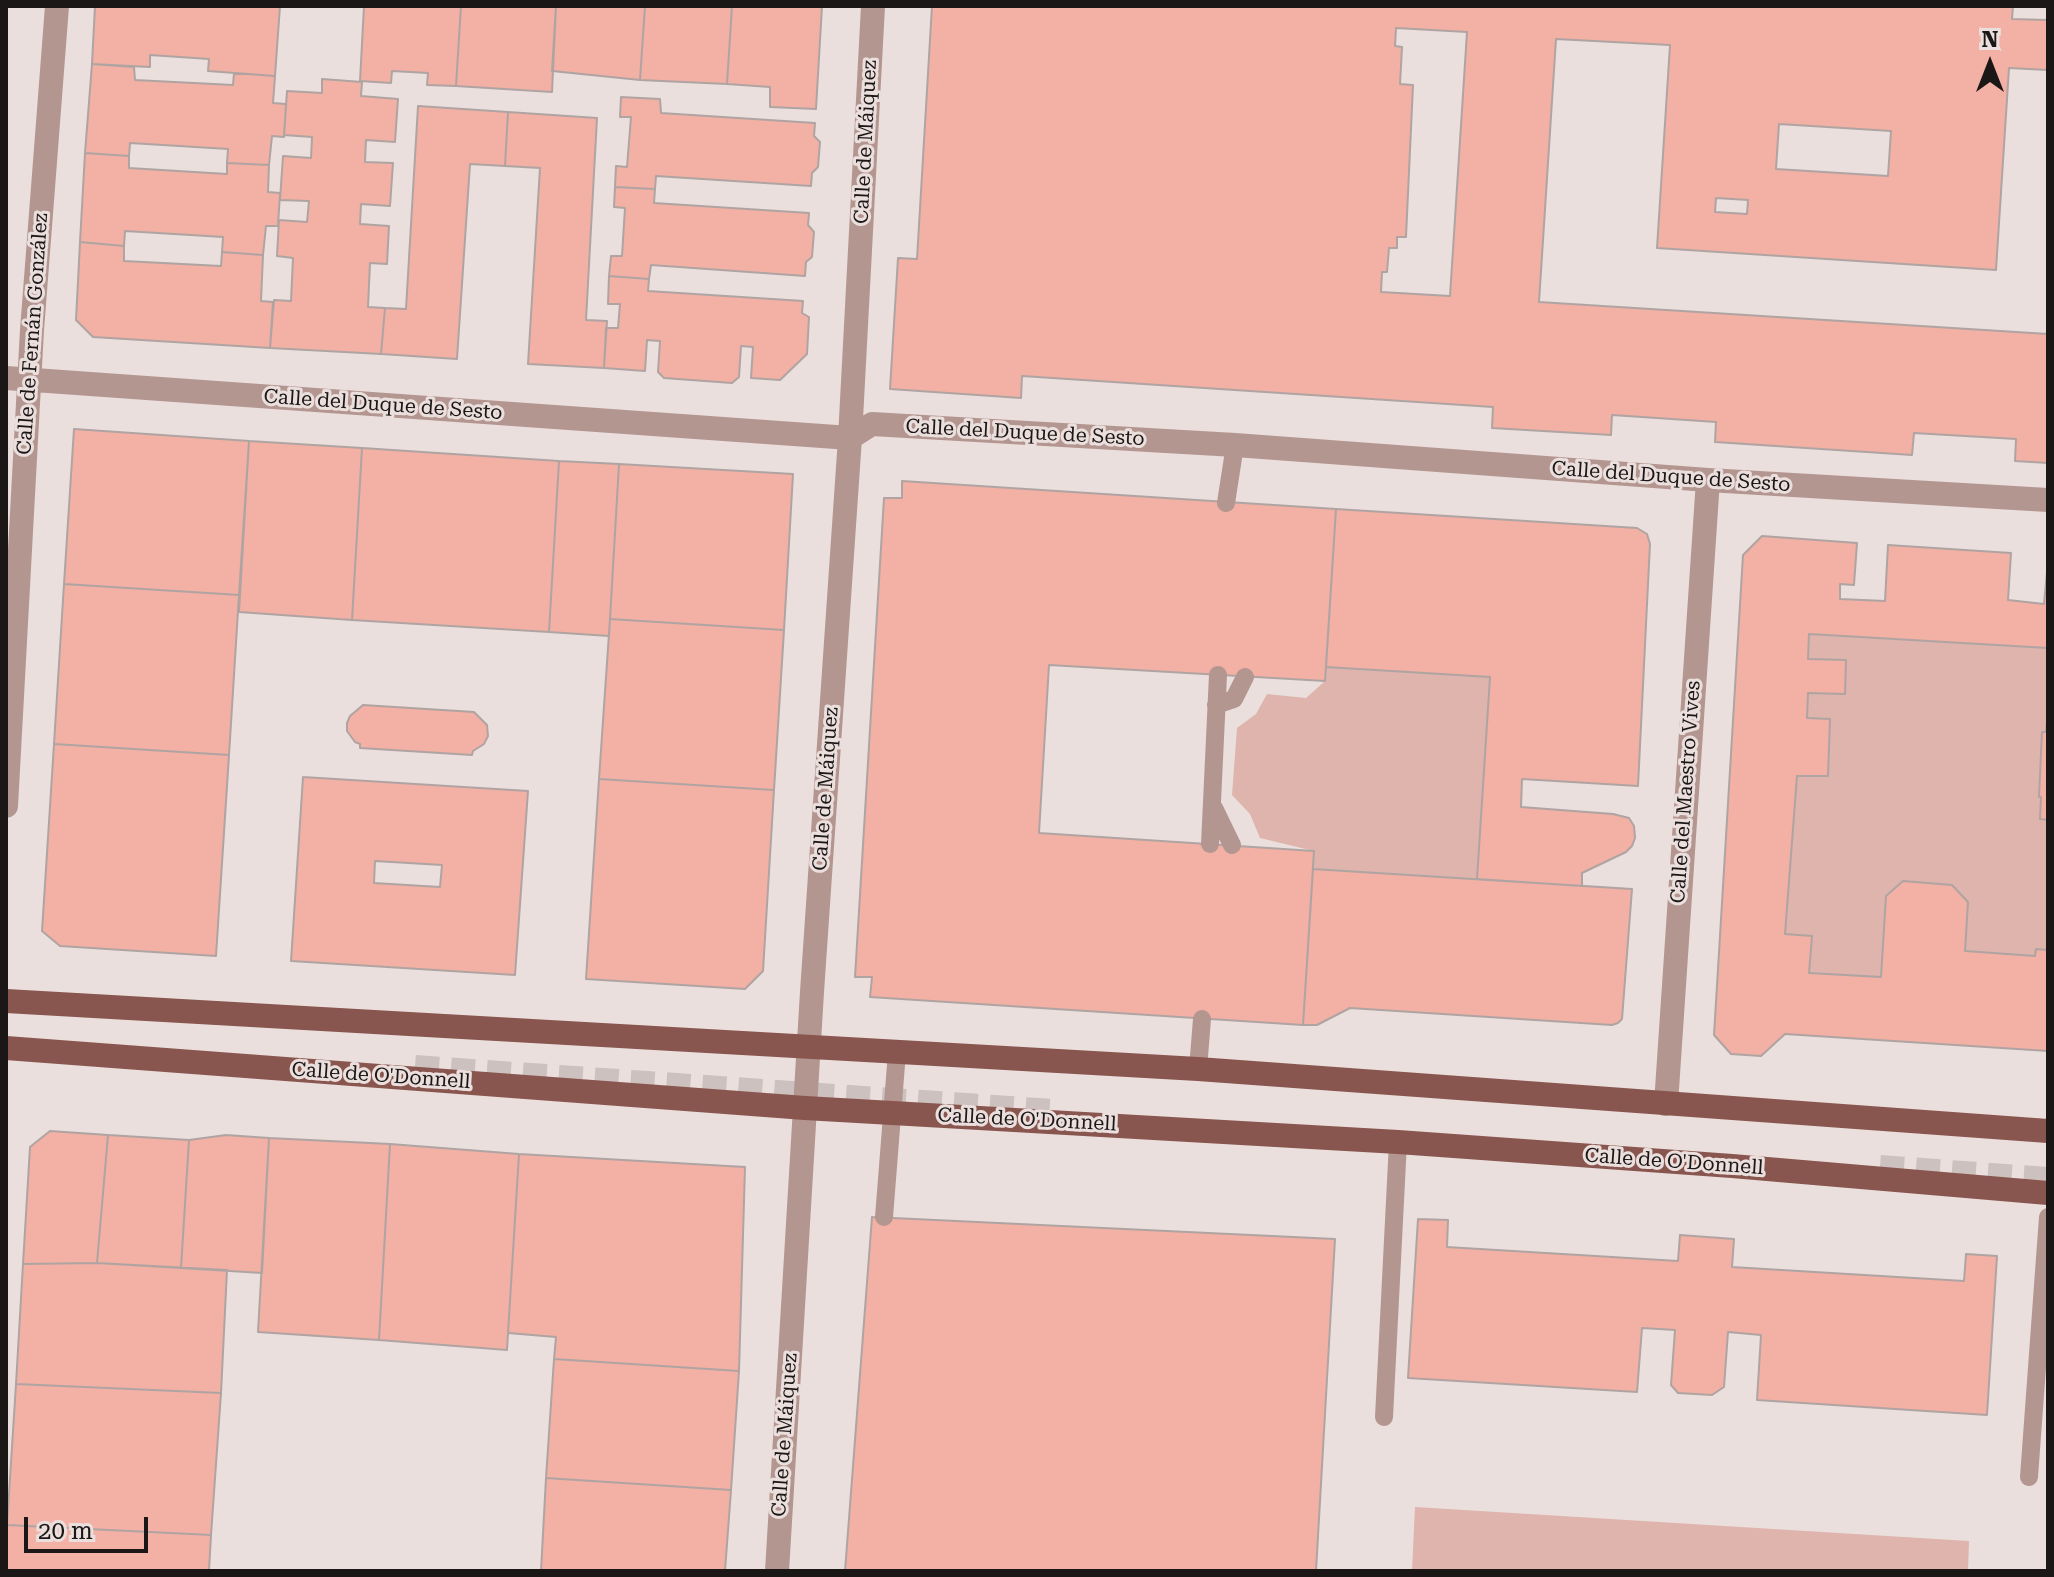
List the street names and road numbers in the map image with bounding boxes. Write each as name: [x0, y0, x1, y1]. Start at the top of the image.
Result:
street label: Calle de Máiquez: [850, 59, 882, 225]
street label: Calle de Fernán González: [13, 212, 53, 456]
street label: Calle del Duque de Sesto: [263, 385, 503, 425]
street label: Calle del Duque de Sesto: [905, 415, 1145, 451]
street label: Calle del Duque de Sesto: [1551, 457, 1791, 497]
street label: Calle del Maestro Vives: [1666, 680, 1706, 904]
street label: Calle de Máiquez: [808, 706, 844, 872]
street label: Calle de O'Donnell: [291, 1058, 471, 1094]
street label: Calle de O'Donnell: [937, 1103, 1117, 1137]
street label: Calle de O'Donnell: [1584, 1144, 1764, 1180]
street label: Calle de Máiquez: [767, 1352, 803, 1518]

